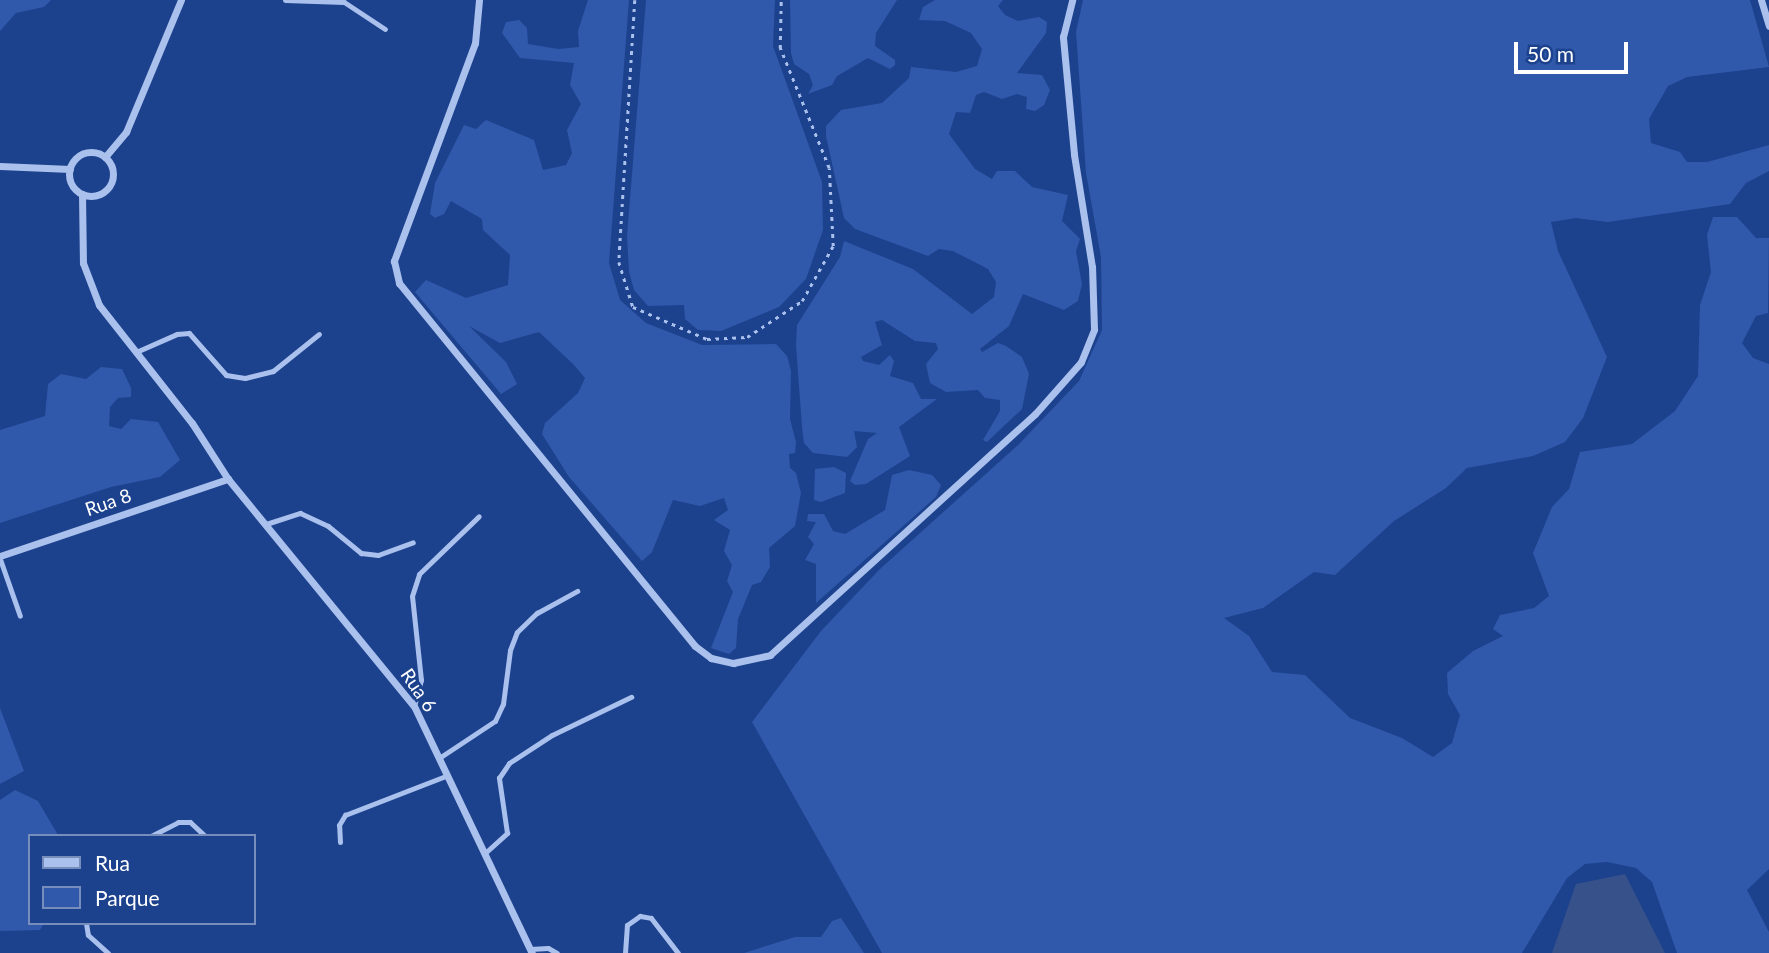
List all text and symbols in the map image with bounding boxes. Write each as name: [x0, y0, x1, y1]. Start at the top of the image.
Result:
scale bar: [1517, 28, 1631, 72]
text: 50 m: [1527, 41, 1574, 66]
street label: Rua 8: [82, 483, 134, 521]
street label: Rua 6: [396, 664, 442, 716]
legend: [28, 834, 256, 925]
text: Rua: [95, 850, 130, 875]
text: Parque: [95, 885, 160, 910]

